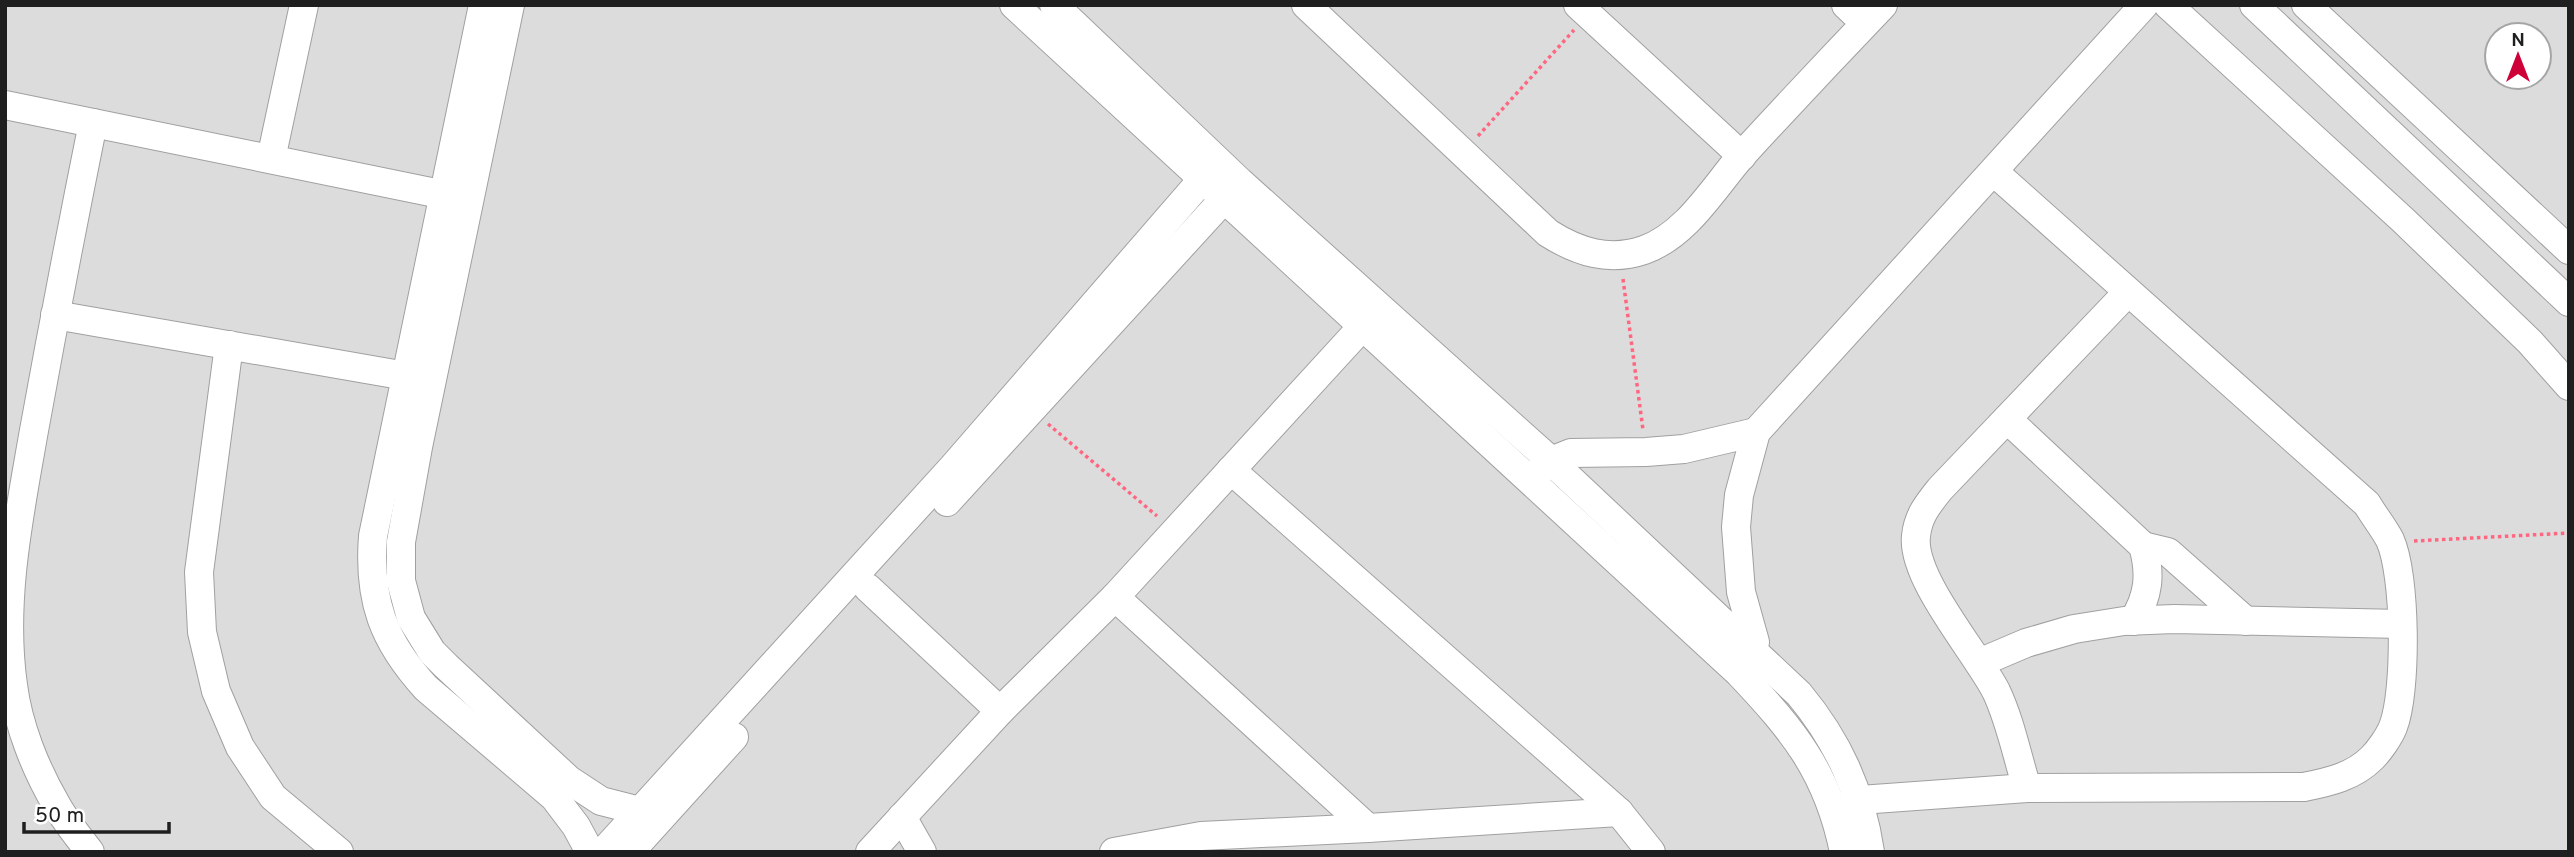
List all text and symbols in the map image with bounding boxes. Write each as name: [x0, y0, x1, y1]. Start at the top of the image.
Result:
north arrow: [2483, 21, 2553, 91]
text: N: [2511, 29, 2525, 53]
scale bar: [24, 790, 170, 834]
text: 50 m: [35, 803, 84, 830]

